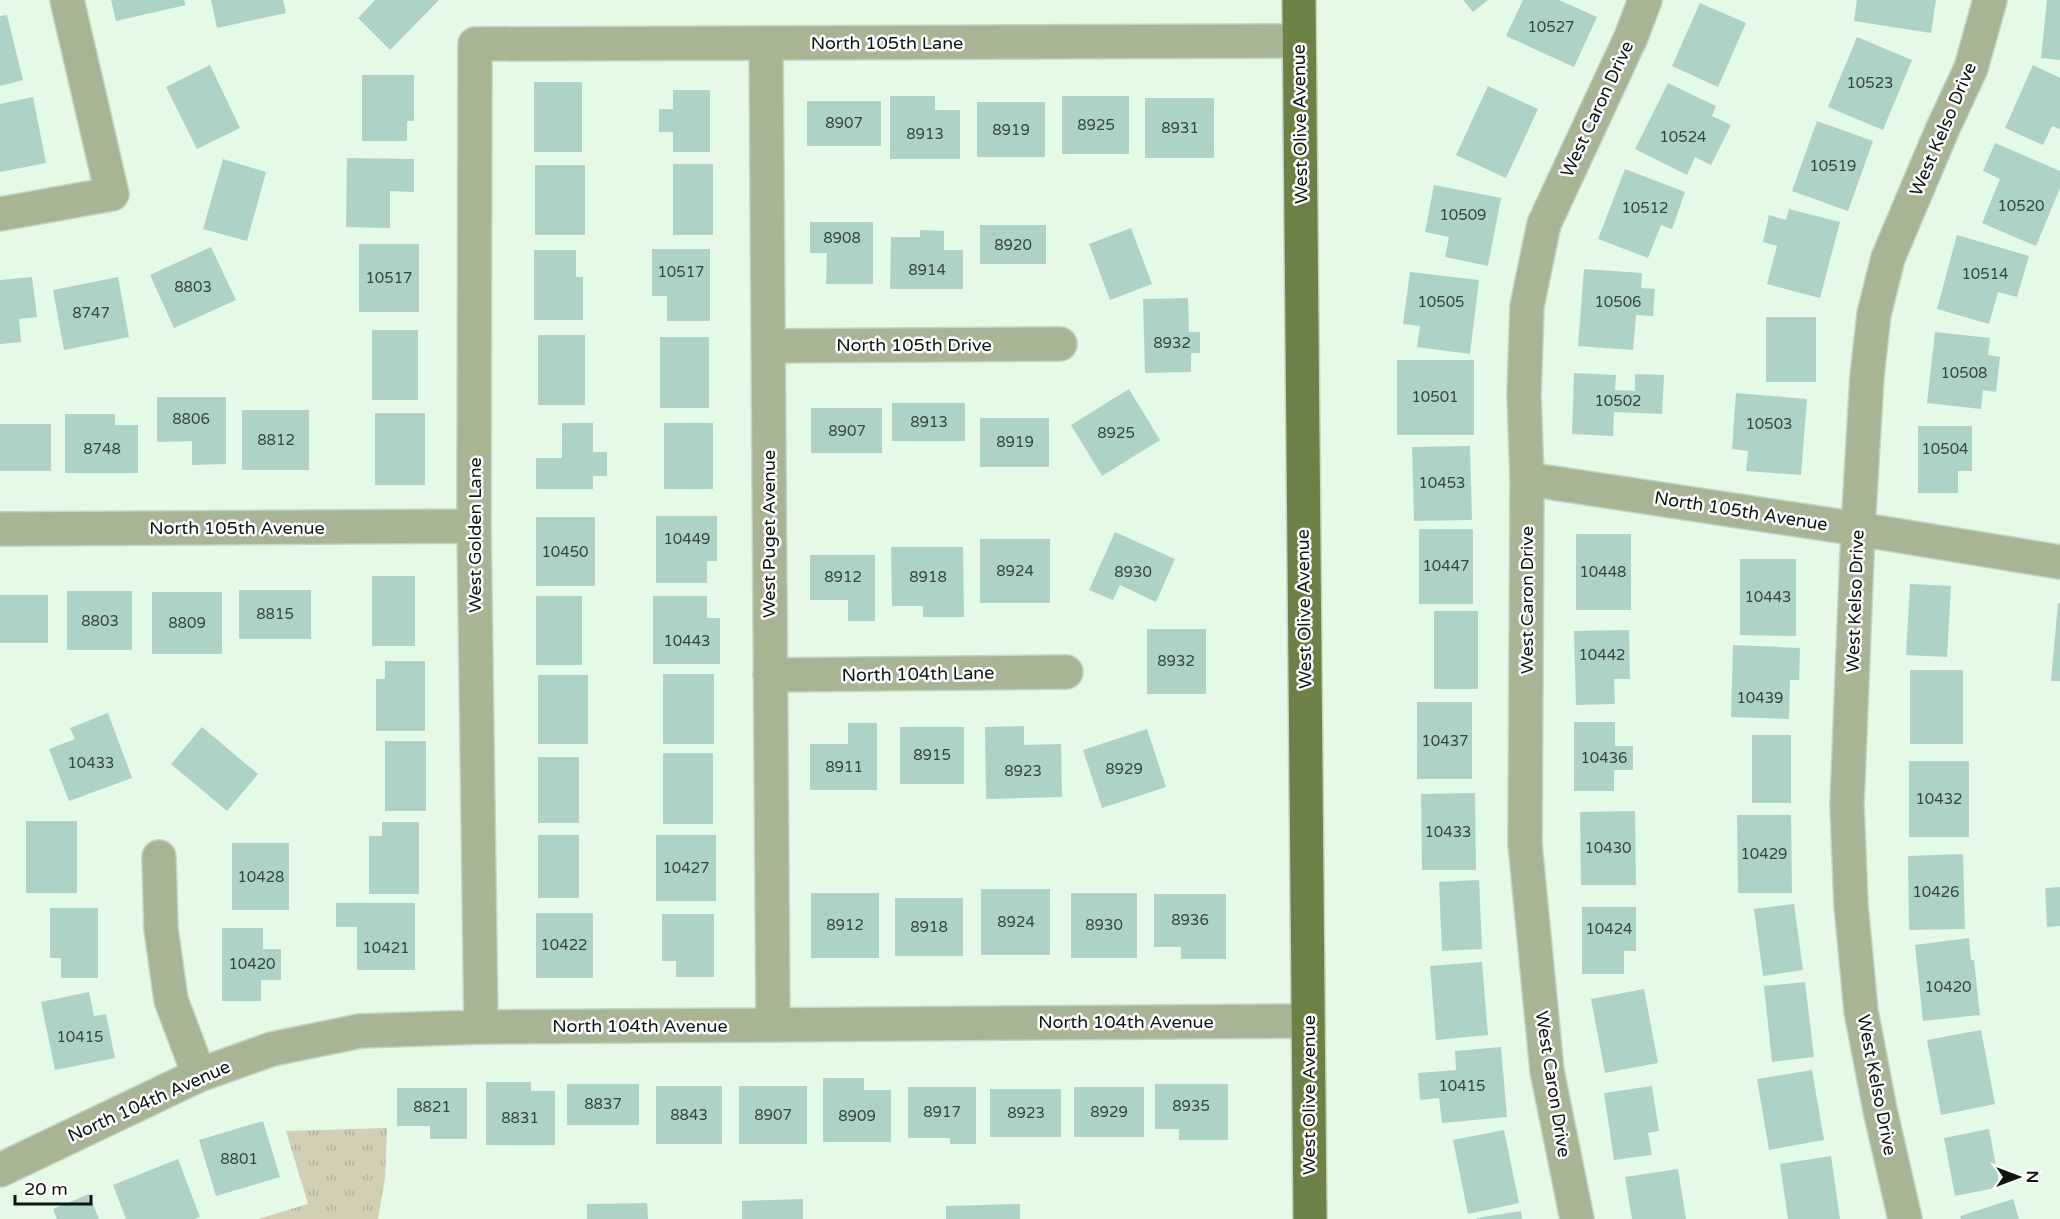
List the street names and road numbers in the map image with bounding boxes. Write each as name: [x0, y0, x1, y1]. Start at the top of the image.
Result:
street label: North 105th Lane: [811, 32, 963, 54]
street label: West Caron Drive: [1556, 37, 1638, 181]
street label: West Olive Avenue: [1288, 44, 1312, 204]
street label: West Kelso Drive: [1905, 59, 1981, 199]
street label: North 105th Drive: [836, 334, 992, 356]
street label: West Puget Avenue: [758, 450, 780, 618]
street label: West Golden Lane: [464, 457, 486, 613]
street label: North 105th Avenue: [1653, 486, 1829, 536]
street label: North 105th Avenue: [149, 517, 325, 539]
street label: West Caron Drive: [1516, 526, 1538, 674]
street label: West Olive Avenue: [1292, 529, 1316, 689]
street label: West Kelso Drive: [1842, 529, 1868, 673]
street label: North 104th Lane: [842, 662, 994, 686]
street label: West Caron Drive: [1531, 1009, 1575, 1159]
street label: North 104th Avenue: [1038, 1011, 1214, 1033]
street label: West Kelso Drive: [1853, 1013, 1901, 1157]
street label: North 104th Avenue: [552, 1015, 728, 1037]
street label: West Olive Avenue: [1298, 1015, 1320, 1175]
street label: North 104th Avenue: [64, 1055, 234, 1147]

